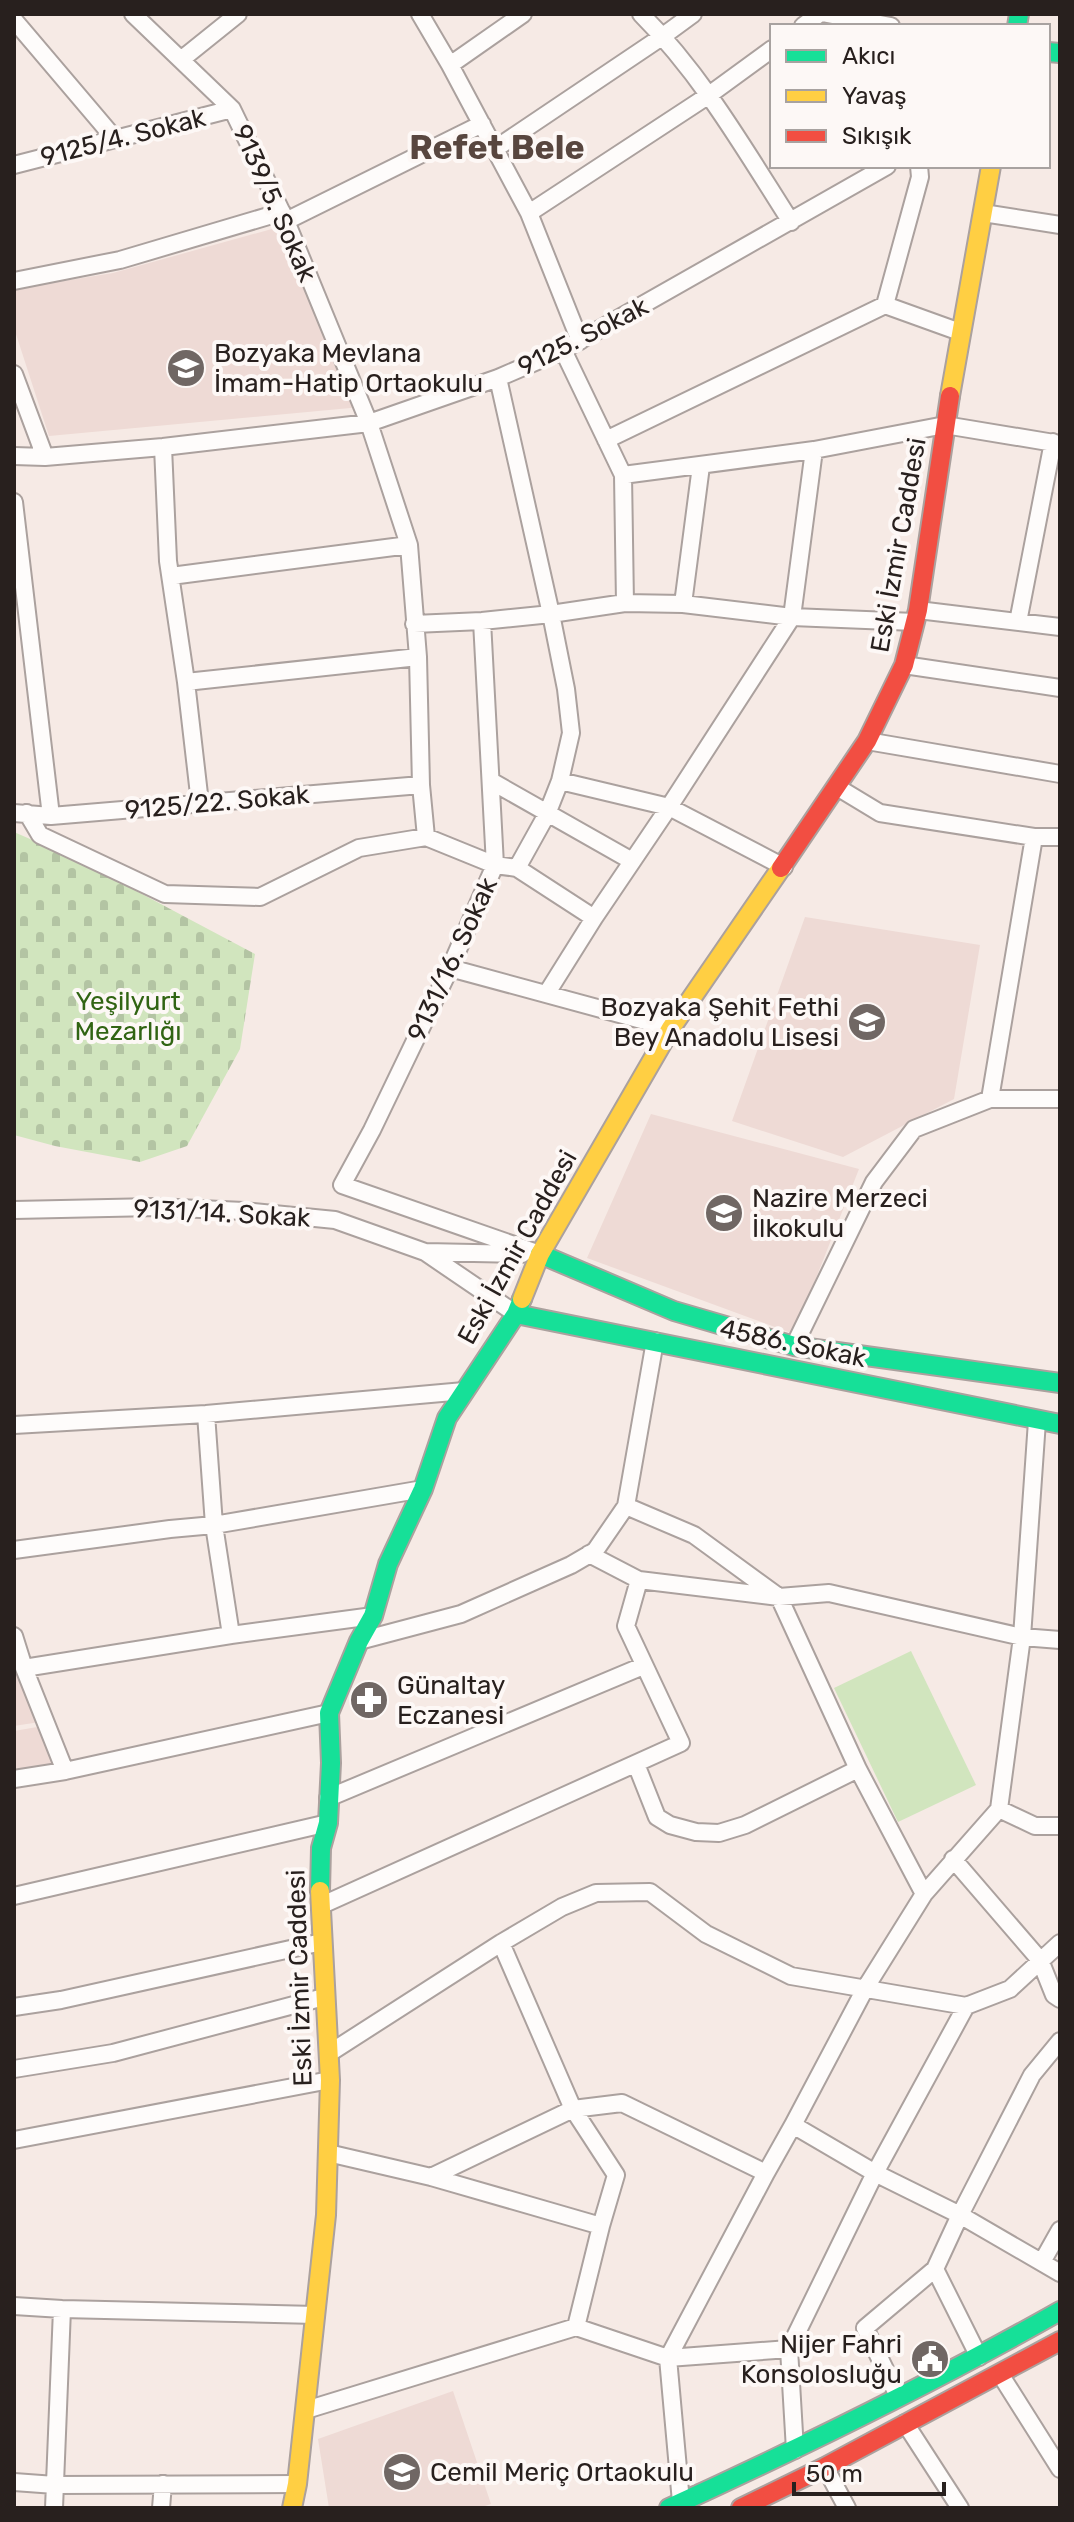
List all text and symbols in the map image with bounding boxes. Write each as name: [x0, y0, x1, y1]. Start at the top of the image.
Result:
legend: [770, 24, 1050, 168]
text: Akıcı: [842, 42, 895, 70]
text: Yavaş: [842, 82, 906, 110]
street label: 9125/4. Sokak: [37, 102, 209, 173]
street label: 9139/5. Sokak: [226, 120, 323, 287]
text: Sıkışık: [842, 122, 912, 150]
district label: Refet Bele: [409, 127, 585, 168]
street label: 9125. Sokak: [513, 290, 654, 382]
place label: Bozyaka Mevlana İmam-Hatip Ortaokulu: [214, 338, 483, 399]
school or university icon: Bozyaka Mevlana İmam-Hatip Ortaokulu: [165, 347, 207, 389]
street label: Eski İzmir Caddesi: [864, 435, 933, 655]
street label: 9125/22. Sokak: [124, 779, 311, 826]
street label: 9131/16. Sokak: [401, 872, 504, 1046]
park label: Yeşilyurt Mezarlığı: [74, 986, 182, 1047]
place label: Bozyaka Şehit Fethi Bey Anadolu Lisesi: [601, 992, 839, 1053]
school or university icon: Bozyaka Şehit Fethi Bey Anadolu Lisesi: [846, 1001, 888, 1043]
street label: Eski İzmir Caddesi: [451, 1145, 584, 1350]
place label: Nazire Merzeci İlkokulu: [752, 1183, 928, 1244]
school or university icon: Nazire Merzeci İlkokulu: [703, 1192, 745, 1234]
street label: 9131/14. Sokak: [133, 1193, 312, 1234]
street label: 4586. Sokak: [717, 1313, 869, 1374]
place label: Günaltay Eczanesi: [397, 1670, 505, 1731]
pharmacy icon: Günaltay Eczanesi: [348, 1679, 390, 1721]
street label: Eski İzmir Caddesi: [280, 1869, 319, 2087]
place label: Nijer Fahri Konsolosluğu: [741, 2329, 902, 2390]
public building icon: Nijer Fahri Konsolosluğu: [909, 2338, 951, 2380]
scale bar: [794, 2446, 944, 2496]
school or university icon: Cemil Meriç Ortaokulu: [381, 2451, 423, 2493]
place label: Cemil Meriç Ortaokulu: [430, 2457, 694, 2488]
text: 50 m: [806, 2460, 863, 2488]

